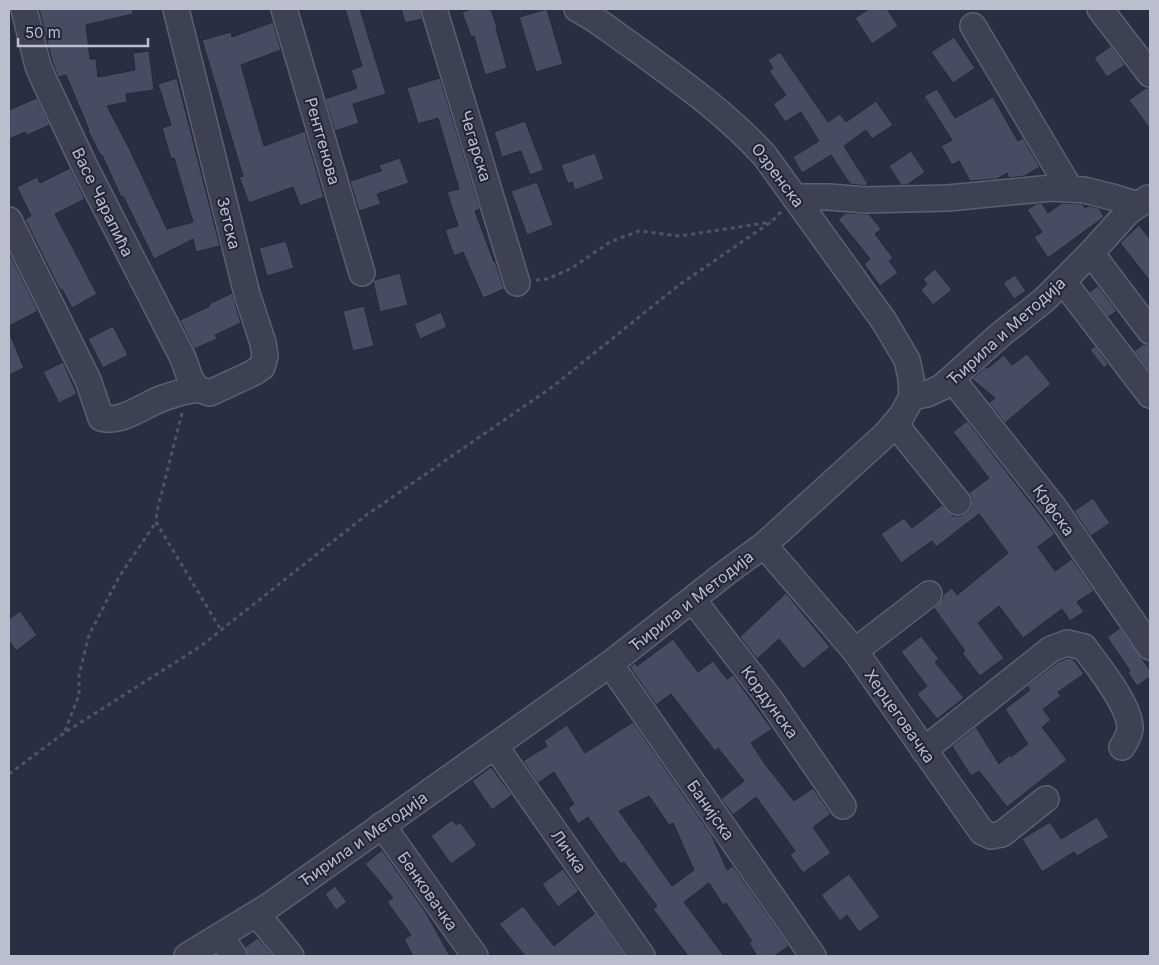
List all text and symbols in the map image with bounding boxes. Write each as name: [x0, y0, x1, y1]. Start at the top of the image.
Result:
scale bar: [18, 15, 148, 47]
text: 50 m: [25, 23, 61, 42]
street label: Рентгенова: [301, 95, 345, 187]
street label: Чегарска: [456, 108, 496, 184]
street label: Озренска: [747, 139, 809, 211]
street label: Васе Чарапића: [68, 144, 138, 260]
street label: Зетска: [213, 195, 245, 251]
street label: Ћирила и Методија: [943, 273, 1069, 389]
street label: Крфска: [1029, 481, 1079, 539]
street label: Ћирила и Методија: [625, 546, 757, 656]
street label: Кордунска: [737, 662, 803, 742]
street label: Херцеговачка: [860, 665, 940, 767]
street label: Банијска: [683, 776, 739, 844]
street label: Ћирила и Методија: [295, 787, 431, 891]
street label: Личка: [547, 825, 591, 877]
street label: Бенковачка: [393, 848, 463, 934]

